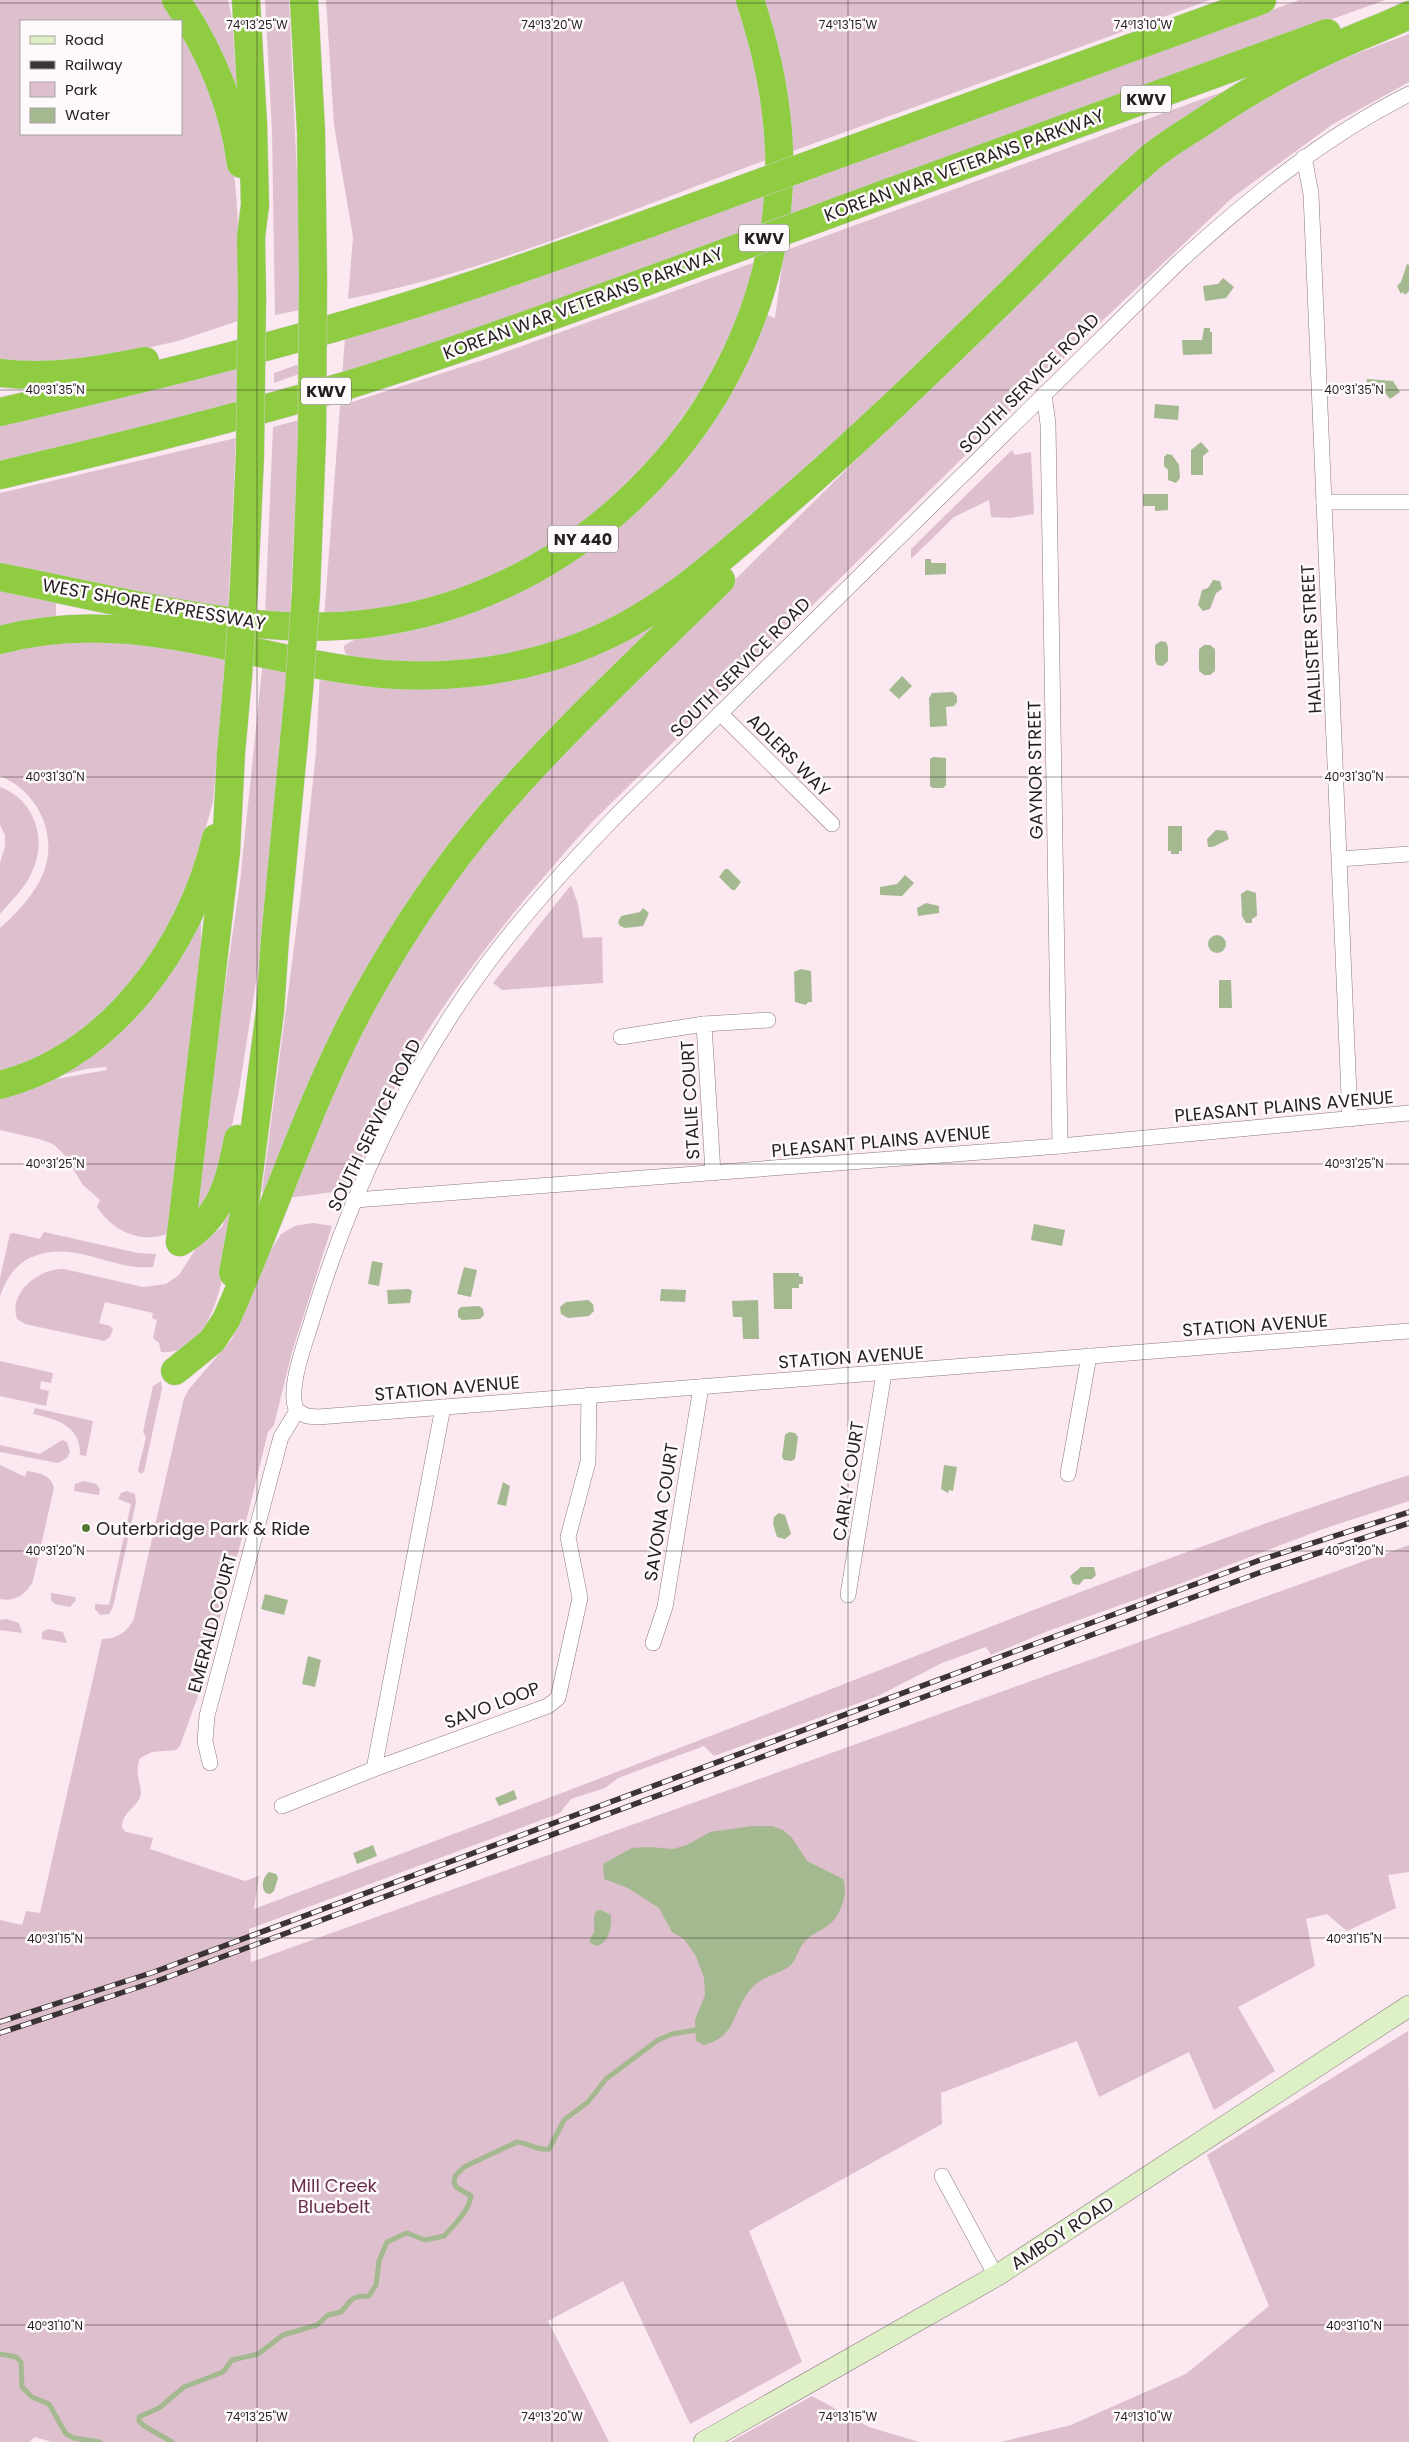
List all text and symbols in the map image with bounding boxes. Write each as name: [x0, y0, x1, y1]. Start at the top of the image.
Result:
text: 74°13'25"W: [226, 16, 288, 33]
text: 74°13'20"W: [521, 16, 583, 33]
text: 74°13'15"W: [819, 16, 877, 33]
text: 74°13'10"W: [1114, 16, 1172, 33]
legend: [20, 20, 182, 135]
text: Road: [65, 29, 104, 50]
text: Railway: [65, 54, 123, 75]
text: Park: [65, 79, 97, 100]
road number: KWV: [1121, 86, 1171, 112]
street label: KOREAN WAR VETERANS PARKWAY: [821, 102, 1108, 227]
text: Water: [65, 104, 111, 125]
road number: KWV: [739, 224, 789, 252]
street label: KOREAN WAR VETERANS PARKWAY: [440, 240, 727, 365]
street label: SOUTH SERVICE ROAD: [953, 307, 1105, 459]
road number: KWV: [301, 378, 351, 404]
text: 40°31'35"N: [25, 381, 85, 398]
text: 40°31'35"N: [1324, 381, 1384, 398]
road number: NY 440: [548, 526, 618, 552]
street label: HALLISTER STREET: [1295, 564, 1327, 714]
street label: WEST SHORE EXPRESSWAY: [40, 572, 268, 636]
street label: SOUTH SERVICE ROAD: [664, 591, 816, 743]
street label: GAYNOR STREET: [1021, 700, 1049, 840]
street label: ADLERS WAY: [742, 708, 837, 803]
text: 40°31'30"N: [25, 768, 85, 785]
text: 40°31'30"N: [1324, 768, 1384, 785]
street label: SOUTH SERVICE ROAD: [321, 1035, 427, 1215]
street label: STALIE COURT: [674, 1039, 706, 1160]
street label: PLEASANT PLAINS AVENUE: [1173, 1084, 1395, 1128]
street label: PLEASANT PLAINS AVENUE: [770, 1119, 992, 1163]
text: 40°31'25"N: [25, 1155, 85, 1172]
text: 40°31'25"N: [1324, 1155, 1384, 1172]
street label: STATION AVENUE: [1181, 1307, 1329, 1343]
street label: STATION AVENUE: [777, 1339, 925, 1375]
street label: STATION AVENUE: [373, 1369, 521, 1407]
street label: CARLY COURT: [826, 1419, 870, 1543]
street label: SAVONA COURT: [638, 1441, 684, 1583]
place label: Outerbridge Park & Ride: [96, 1516, 310, 1541]
marker: Outerbridge Park & Ride: [80, 1522, 92, 1534]
text: 40°31'20"N: [25, 1542, 85, 1559]
text: 40°31'20"N: [1324, 1542, 1384, 1559]
street label: EMERALD COURT: [181, 1550, 243, 1695]
street label: SAVO LOOP: [441, 1675, 543, 1735]
text: 40°31'15"N: [27, 1930, 83, 1947]
text: 40°31'15"N: [1326, 1930, 1382, 1947]
park label: Mill Creek Bluebelt: [291, 2173, 378, 2219]
street label: AMBOY ROAD: [1006, 2190, 1118, 2276]
text: 40°31'10"N: [27, 2317, 83, 2334]
text: 40°31'10"N: [1326, 2317, 1382, 2334]
text: 74°13'25"W: [226, 2408, 288, 2425]
text: 74°13'20"W: [521, 2408, 583, 2425]
text: 74°13'15"W: [819, 2408, 877, 2425]
text: 74°13'10"W: [1114, 2408, 1172, 2425]

